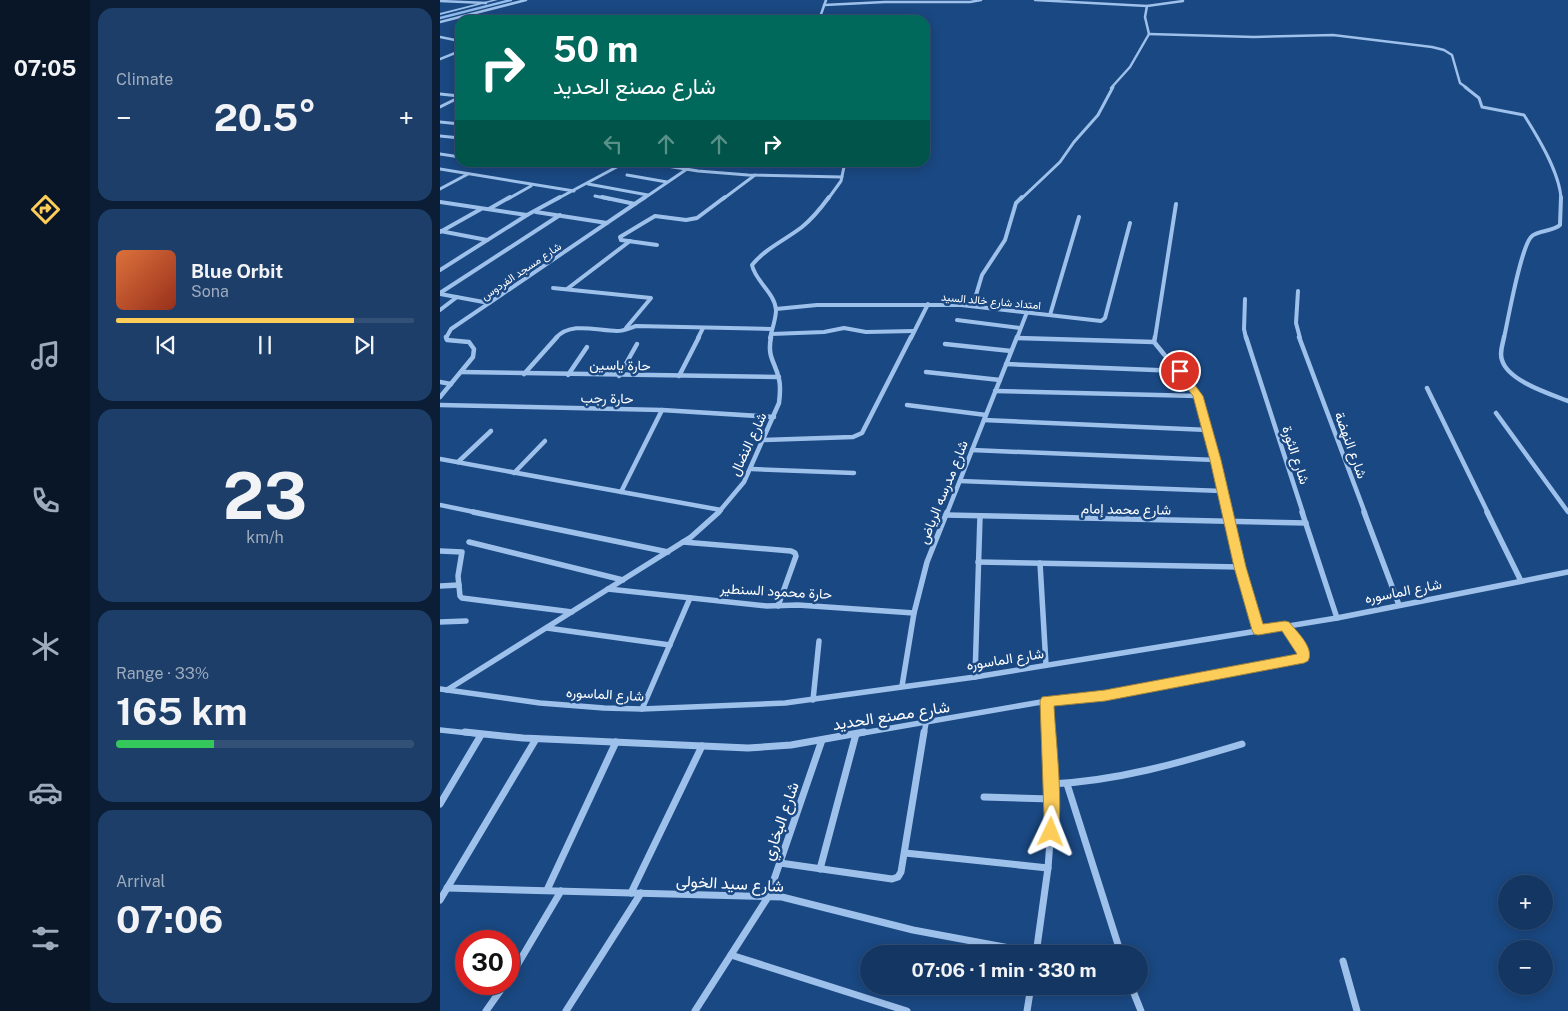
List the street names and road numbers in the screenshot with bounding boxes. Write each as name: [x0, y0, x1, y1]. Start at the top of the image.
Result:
street label: شارع مسجد الفردوس: [479, 240, 565, 304]
street label: امتداد شارع خالد السيد: [940, 291, 1041, 313]
street label: حارة ياسين: [589, 356, 651, 375]
street label: حارة رجب: [580, 390, 634, 407]
street label: شارع النهضة: [1329, 409, 1370, 482]
street label: شارع النضال: [726, 410, 772, 480]
street label: شارع الثورة: [1276, 424, 1313, 487]
street label: شارع مدرسه الرياض: [915, 438, 974, 547]
street label: شارع محمد إمام: [1081, 500, 1171, 521]
street label: شارع الماسوره: [1363, 576, 1443, 609]
street label: حارة محمود السنطير: [718, 580, 832, 603]
street label: شارع الماسوره: [965, 645, 1045, 676]
street label: شارع الماسوره: [565, 684, 644, 707]
street label: شارع مصنع الحديد: [831, 697, 951, 736]
street label: شارع البخاري: [758, 779, 807, 864]
street label: شارع سيد الخولى: [675, 871, 785, 898]

